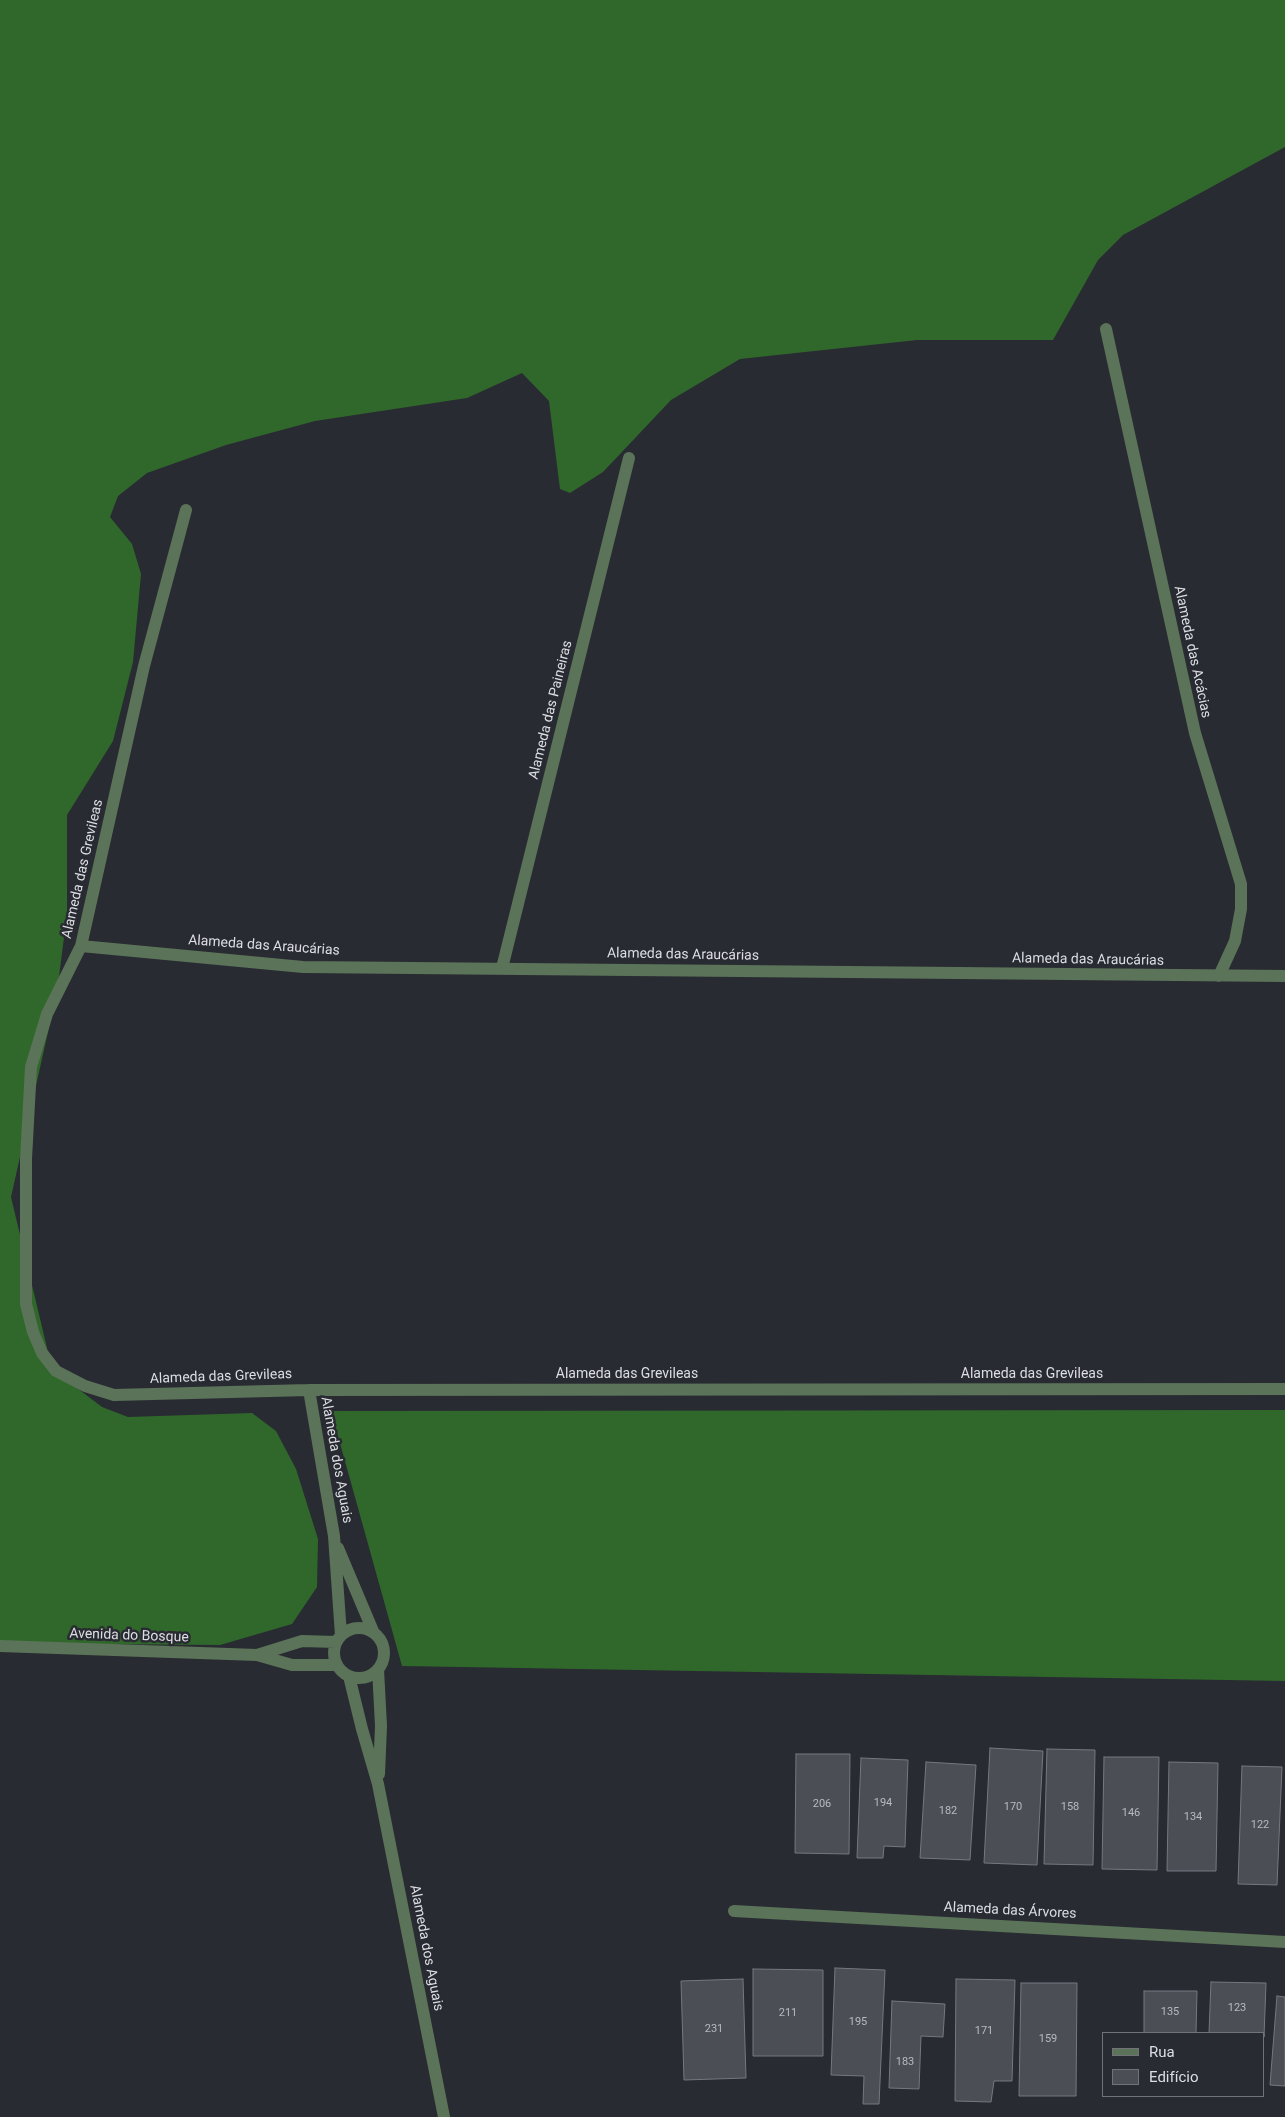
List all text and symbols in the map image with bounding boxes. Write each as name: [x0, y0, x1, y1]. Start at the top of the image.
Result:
street label: Alameda das Acácias: [1170, 584, 1214, 720]
street label: Alameda das Paineiras: [526, 639, 576, 781]
street label: Alameda das Grevileas: [59, 798, 107, 940]
street label: Alameda das Araucárias: [188, 932, 340, 960]
street label: Alameda das Araucárias: [607, 945, 759, 965]
street label: Alameda das Araucárias: [1012, 950, 1164, 970]
street label: Alameda das Grevileas: [150, 1366, 292, 1388]
street label: Alameda das Grevileas: [556, 1366, 698, 1382]
street label: Alameda das Grevileas: [961, 1366, 1103, 1382]
street label: Alameda dos Aguais: [317, 1395, 355, 1525]
street label: Avenida do Bosque: [69, 1626, 189, 1646]
house number: 194: [874, 1796, 892, 1810]
house number: 206: [813, 1797, 831, 1811]
house number: 170: [1004, 1800, 1022, 1814]
house number: 158: [1061, 1800, 1079, 1814]
house number: 182: [939, 1804, 957, 1818]
house number: 146: [1122, 1806, 1140, 1820]
house number: 134: [1184, 1810, 1202, 1824]
house number: 122: [1251, 1818, 1269, 1832]
street label: Alameda dos Aguais: [406, 1883, 446, 2013]
street label: Alameda das Árvores: [943, 1899, 1077, 1923]
house number: 123: [1228, 2001, 1246, 2015]
house number: 135: [1161, 2005, 1179, 2019]
house number: 211: [779, 2006, 797, 2020]
house number: 195: [849, 2015, 867, 2029]
house number: 231: [705, 2022, 723, 2036]
house number: 171: [975, 2024, 993, 2038]
house number: 159: [1039, 2032, 1057, 2046]
legend: [1102, 2032, 1265, 2097]
text: Rua: [1149, 2043, 1175, 2061]
house number: 183: [896, 2055, 914, 2069]
text: Edifício: [1149, 2068, 1198, 2086]

